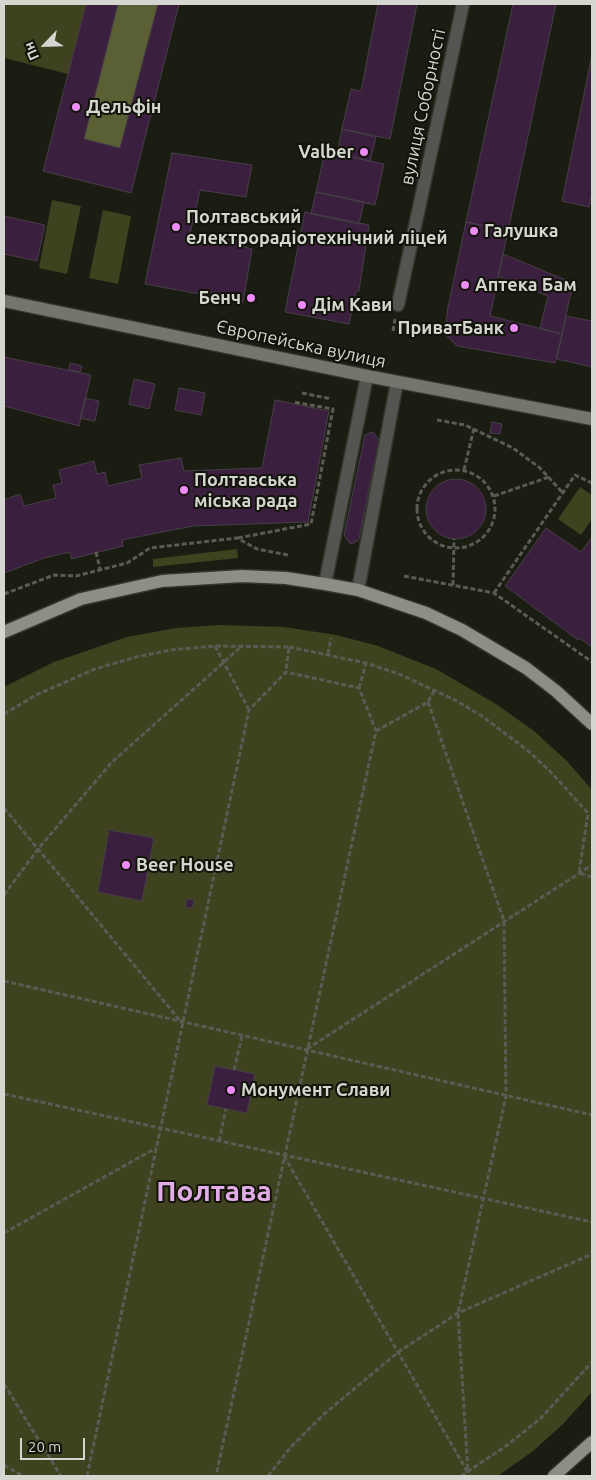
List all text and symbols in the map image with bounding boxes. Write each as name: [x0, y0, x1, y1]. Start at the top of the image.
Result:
north arrow: [20, 20, 70, 70]
street label: вулиця Соборності: [396, 27, 450, 187]
text: Пн: [20, 39, 42, 63]
place label: Дельфін: [86, 96, 161, 118]
marker: Дельфін: [70, 101, 82, 113]
place label: Valber: [298, 141, 354, 163]
marker: Valber: [358, 146, 370, 158]
place label: Полтавський електрорадіотехнічний ліцей: [186, 206, 447, 248]
place label: Галушка: [484, 220, 558, 242]
marker: Полтавський електрорадіотехнічний ліцей: [170, 221, 182, 233]
marker: Галушка: [468, 225, 480, 237]
place label: Аптека Бам: [475, 274, 577, 296]
marker: Аптека Бам: [459, 279, 471, 291]
place label: Бенч: [198, 287, 241, 309]
marker: Бенч: [245, 292, 257, 304]
place label: Дім Кави: [312, 294, 392, 316]
marker: Дім Кави: [296, 299, 308, 311]
street label: Європейська вулиця: [214, 315, 388, 373]
place label: ПриватБанк: [398, 317, 504, 339]
marker: ПриватБанк: [508, 322, 520, 334]
place label: Полтавська міська рада: [194, 469, 298, 512]
marker: Полтавська міська рада: [178, 484, 190, 496]
place label: Beer House: [136, 854, 234, 876]
marker: Beer House: [120, 859, 132, 871]
place label: Монумент Слави: [241, 1079, 390, 1101]
marker: Монумент Слави: [225, 1084, 237, 1096]
district label: Полтава: [156, 1175, 272, 1209]
scale bar: [22, 1428, 88, 1460]
text: 20 m: [28, 1438, 61, 1455]

